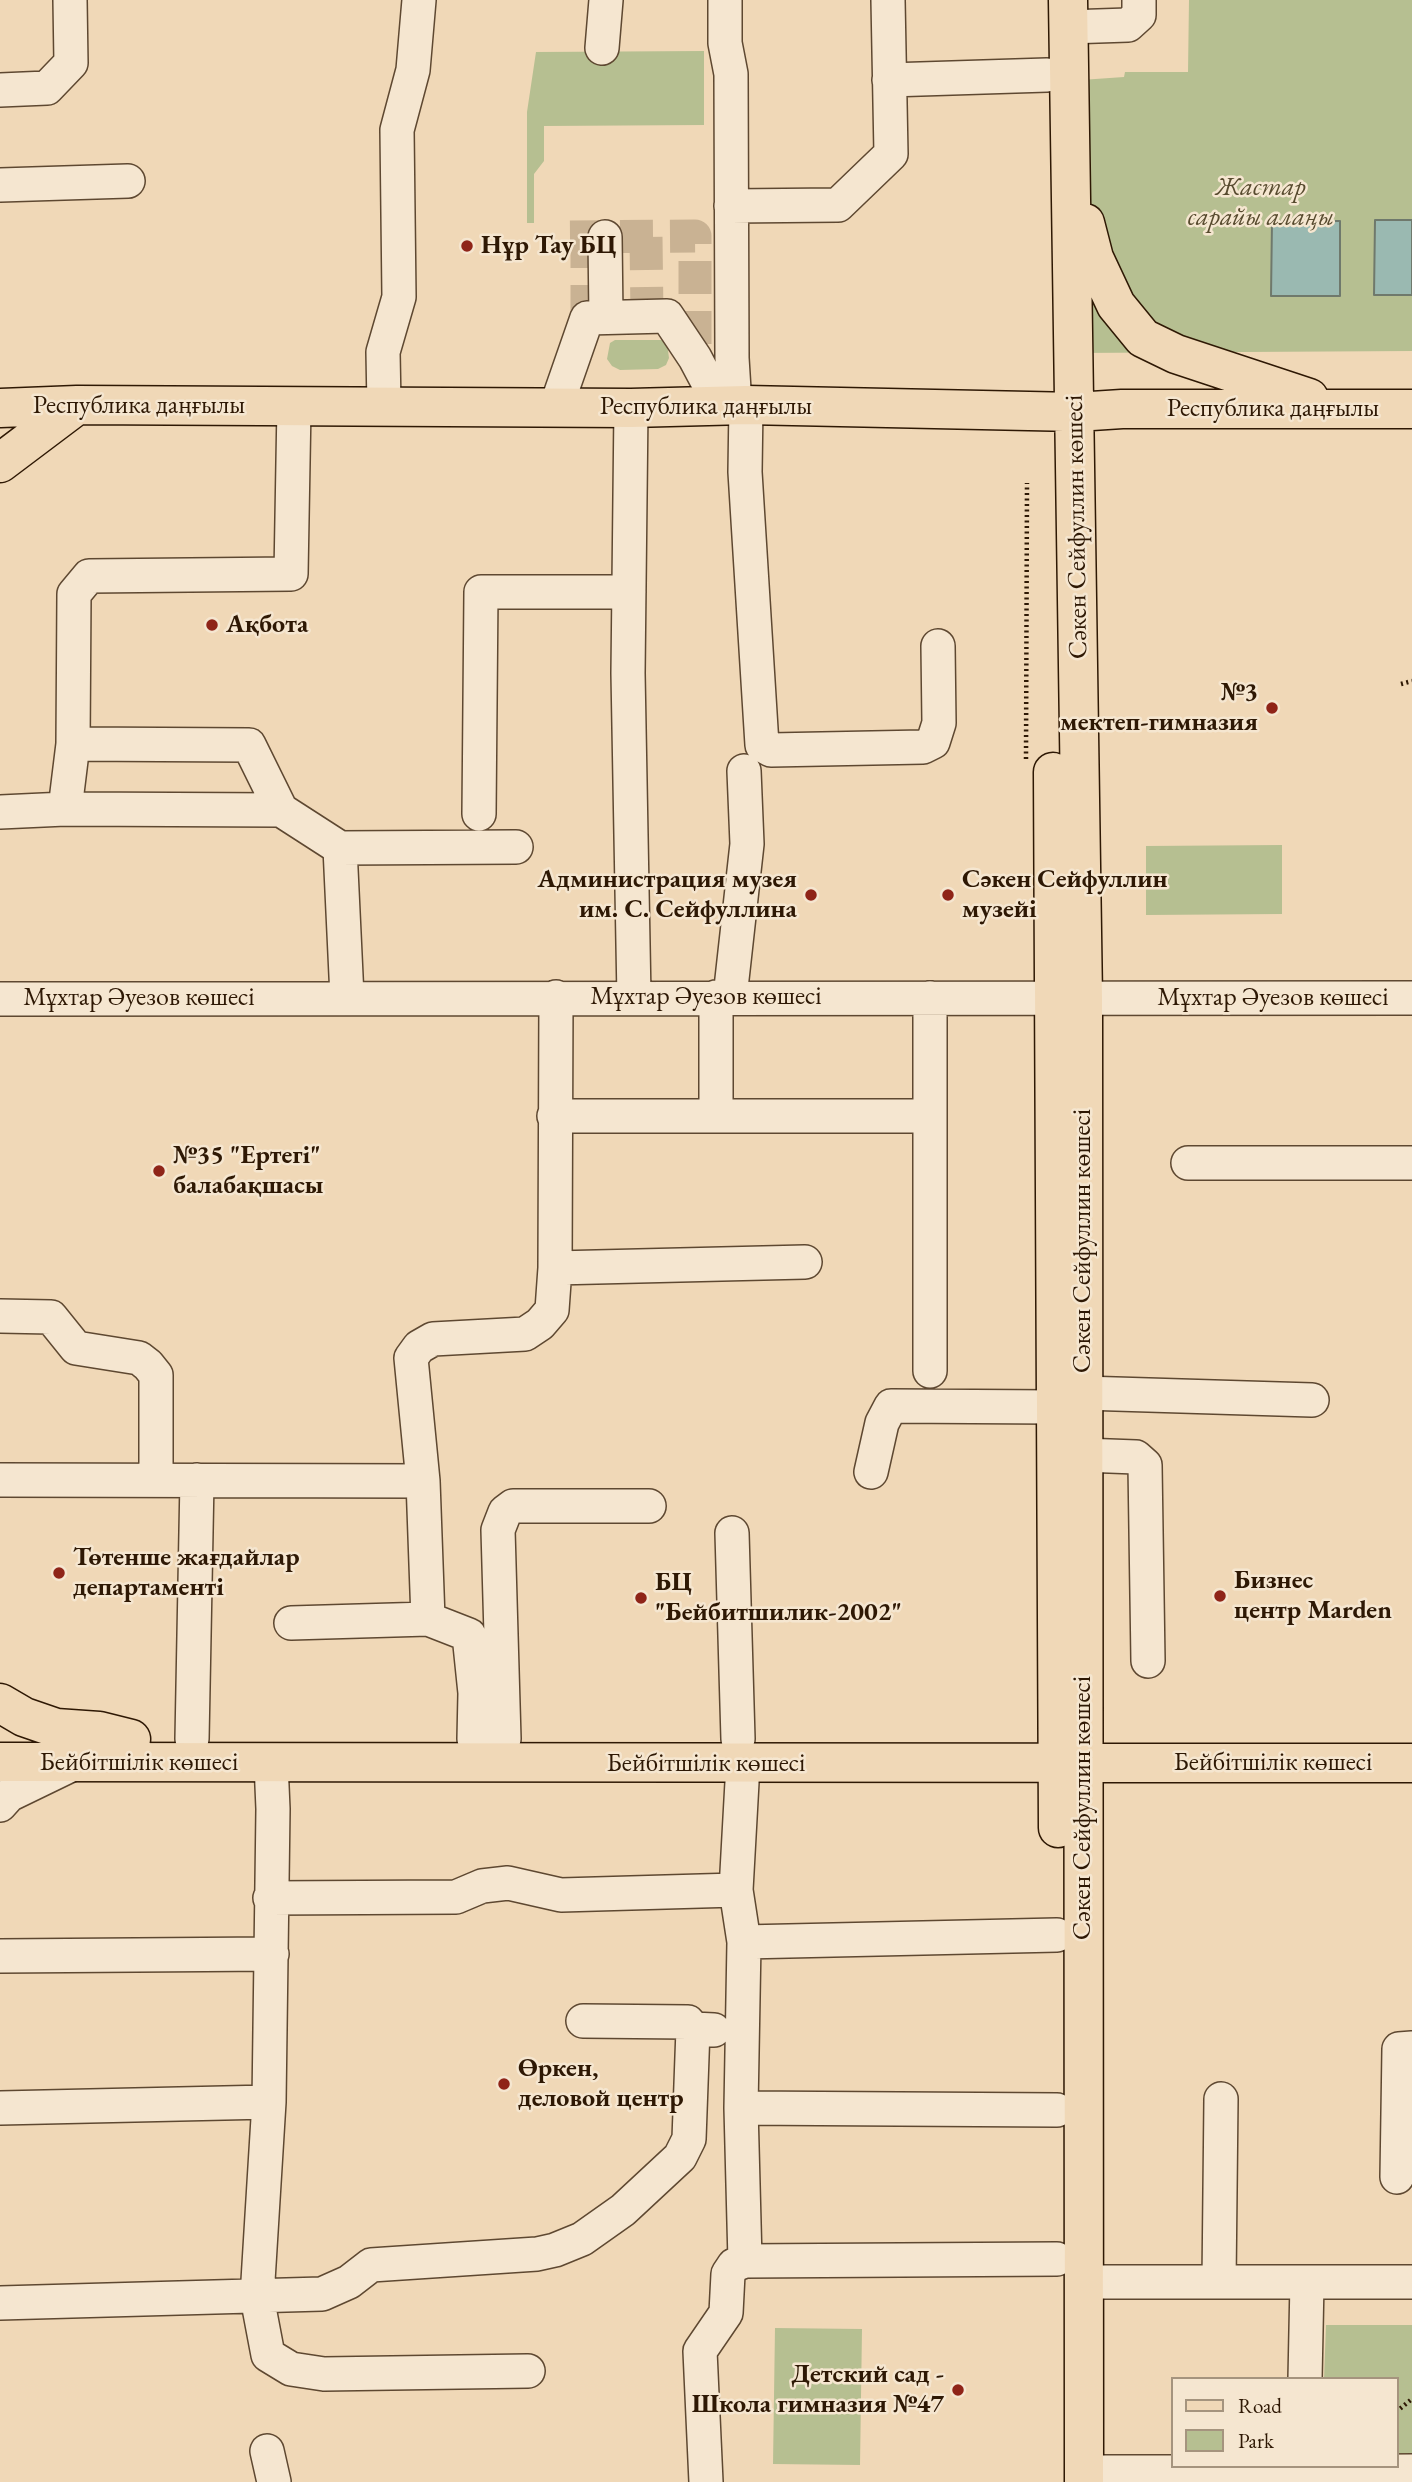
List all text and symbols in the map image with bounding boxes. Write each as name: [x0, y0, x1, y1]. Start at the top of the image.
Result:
park label: Жастар сарайы алаңы: [1188, 172, 1334, 234]
place label: Нұр Тау БЦ: [481, 230, 616, 262]
marker: Нұр Тау БЦ: [459, 238, 475, 254]
street label: Республика даңғылы: [33, 390, 245, 422]
street label: Республика даңғылы: [600, 391, 812, 423]
street label: Республика даңғылы: [1167, 393, 1379, 425]
street label: Сәкен Сейфуллин көшесі: [1059, 395, 1095, 659]
place label: Ақбота: [226, 609, 308, 641]
marker: Ақбота: [204, 617, 220, 633]
place label: №3 мектеп-гимназия: [1060, 677, 1258, 738]
marker: №3 мектеп-гимназия: [1264, 700, 1280, 716]
place label: Администрация музея им. С. Сейфуллина: [538, 864, 797, 926]
place label: Сәкен Сейфуллин музейі: [962, 864, 1168, 926]
marker: Администрация музея им. С. Сейфуллина: [803, 887, 819, 903]
marker: Сәкен Сейфуллин музейі: [940, 887, 956, 903]
street label: Мұхтар Әуезов көшесі: [590, 981, 822, 1013]
street label: Мұхтар Әуезов көшесі: [23, 982, 255, 1014]
street label: Мұхтар Әуезов көшесі: [1157, 982, 1389, 1014]
street label: Сәкен Сейфуллин көшесі: [1067, 1109, 1099, 1373]
place label: №35 "Ертегі" балабақшасы: [173, 1140, 323, 1202]
marker: №35 "Ертегі" балабақшасы: [151, 1163, 167, 1179]
place label: Төтенше жағдайлар департаменті: [73, 1542, 300, 1604]
marker: Төтенше жағдайлар департаменті: [51, 1565, 67, 1581]
place label: Бизнес центр Marden: [1234, 1565, 1392, 1626]
place label: БЦ "Бейбитшилик-2002": [655, 1567, 902, 1628]
marker: Бизнес центр Marden: [1212, 1588, 1228, 1604]
marker: БЦ "Бейбитшилик-2002": [633, 1590, 649, 1606]
street label: Сәкен Сейфуллин көшесі: [1067, 1676, 1099, 1940]
street label: Бейбітшілік көшесі: [40, 1747, 238, 1779]
street label: Бейбітшілік көшесі: [1174, 1747, 1372, 1779]
street label: Бейбітшілік көшесі: [607, 1748, 805, 1780]
place label: Өркен, деловой центр: [518, 2053, 684, 2114]
marker: Өркен, деловой центр: [496, 2076, 512, 2092]
place label: Детский сад - Школа гимназия №47: [692, 2359, 944, 2420]
legend: [1170, 2377, 1398, 2468]
marker: Детский сад - Школа гимназия №47: [950, 2382, 966, 2398]
text: Road: [1238, 2392, 1282, 2419]
text: Park: [1238, 2427, 1274, 2454]

